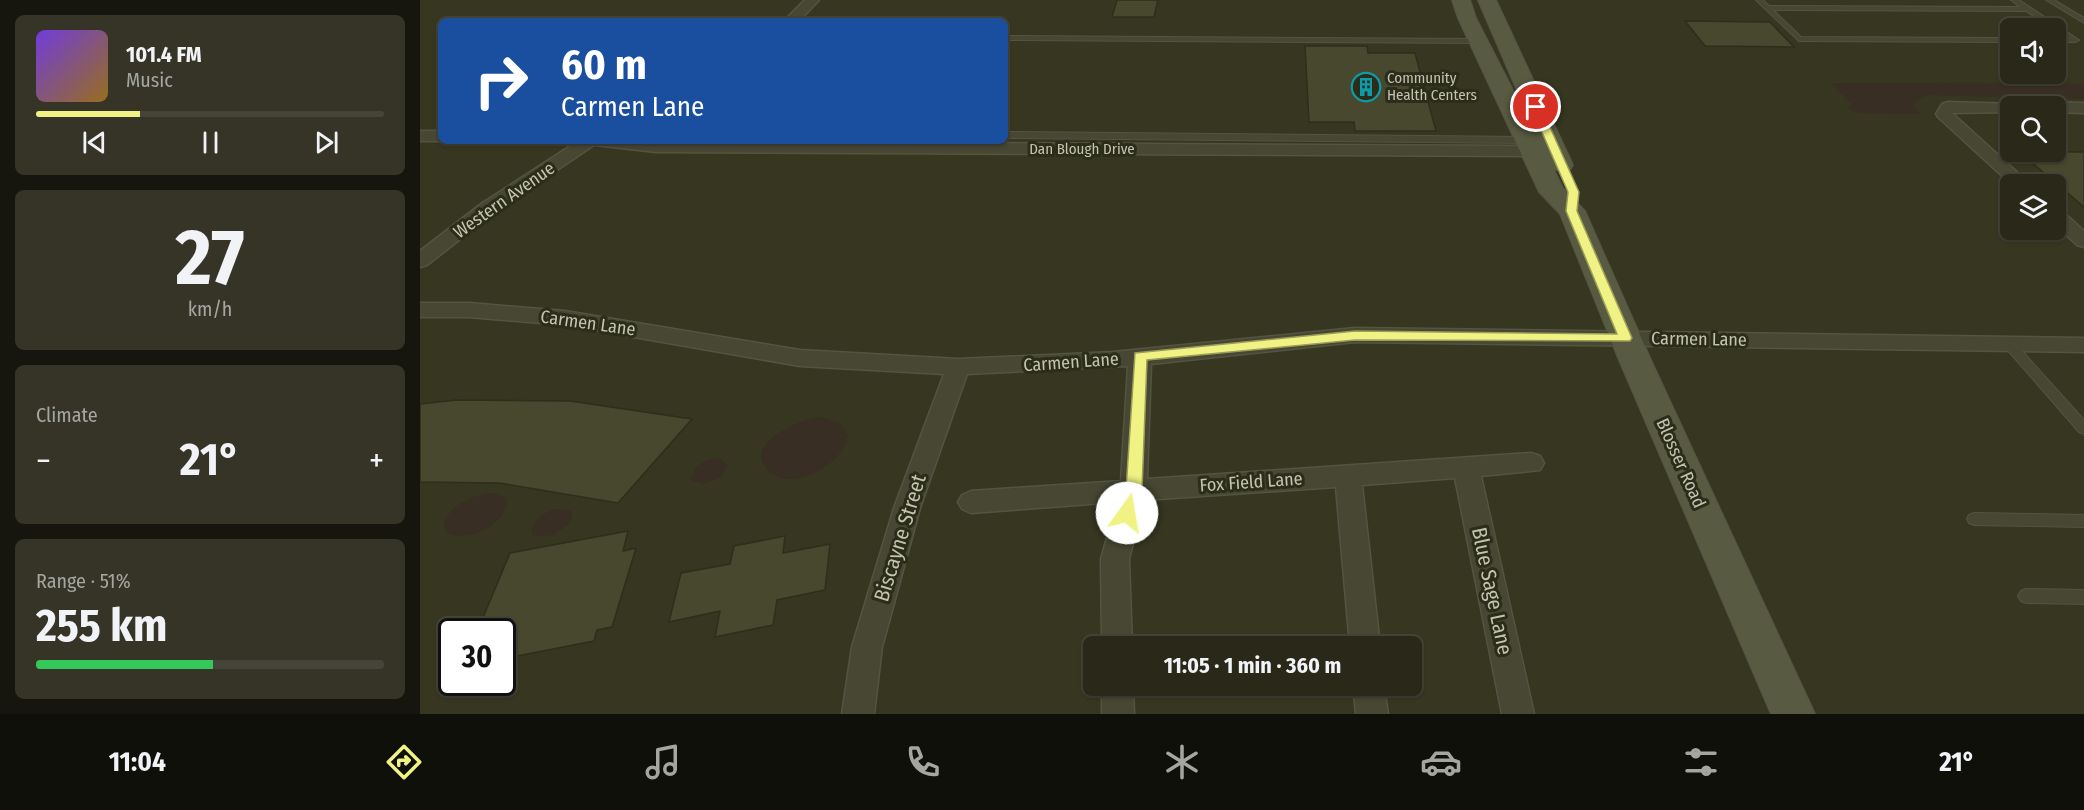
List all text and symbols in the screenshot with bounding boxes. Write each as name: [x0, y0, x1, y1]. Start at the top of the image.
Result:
map controls: [2000, 18, 2066, 240]
button: sound: [2000, 18, 2066, 84]
text: 60 m: [561, 40, 647, 90]
text: 101.4 FM: [126, 41, 202, 68]
icon: right: [462, 42, 540, 120]
text: Music: [126, 68, 173, 92]
place label: Community Health Centers: [1387, 69, 1477, 104]
building icon: Community Health Centers: [1350, 71, 1382, 103]
pin: [1510, 81, 1561, 132]
icon: arrive: [1519, 90, 1552, 123]
text: Carmen Lane: [561, 91, 704, 123]
button: search: [2000, 96, 2066, 162]
icon: previous: [78, 126, 111, 159]
icon: pause: [194, 126, 227, 159]
icon: next: [310, 126, 343, 159]
street label: Dan Blough Drive: [1029, 140, 1135, 158]
street label: Western Avenue: [449, 157, 559, 243]
button: layers: [2000, 174, 2066, 240]
text: 27: [176, 211, 244, 305]
text: km/h: [188, 297, 232, 321]
street label: Carmen Lane: [539, 305, 637, 341]
street label: Carmen Lane: [1651, 327, 1747, 351]
street label: Carmen Lane: [1023, 348, 1120, 376]
text: Climate: [36, 403, 98, 427]
street label: Blosser Road: [1651, 415, 1711, 511]
text: 21°: [180, 433, 240, 487]
text: −: [36, 441, 51, 481]
text: +: [369, 441, 384, 481]
street label: Fox Field Lane: [1199, 467, 1303, 497]
street label: Biscayne Street: [868, 471, 932, 605]
position arrow: [1095, 481, 1159, 545]
street label: Blue Sage Lane: [1466, 525, 1518, 657]
text: Range · 51%: [36, 569, 131, 593]
text: 255 km: [36, 599, 167, 653]
speed limit sign: 30: [438, 618, 516, 696]
text: 11:05 · 1 min · 360 m: [1164, 652, 1341, 679]
icon: directions: [383, 741, 425, 783]
icon: music: [642, 741, 684, 783]
icon: phone: [902, 741, 944, 783]
icon: climate: [1161, 741, 1203, 783]
icon: car: [1420, 741, 1462, 783]
icon: filters: [1680, 741, 1722, 783]
text: 11:04: [109, 746, 166, 778]
text: 21°: [1939, 746, 1975, 778]

